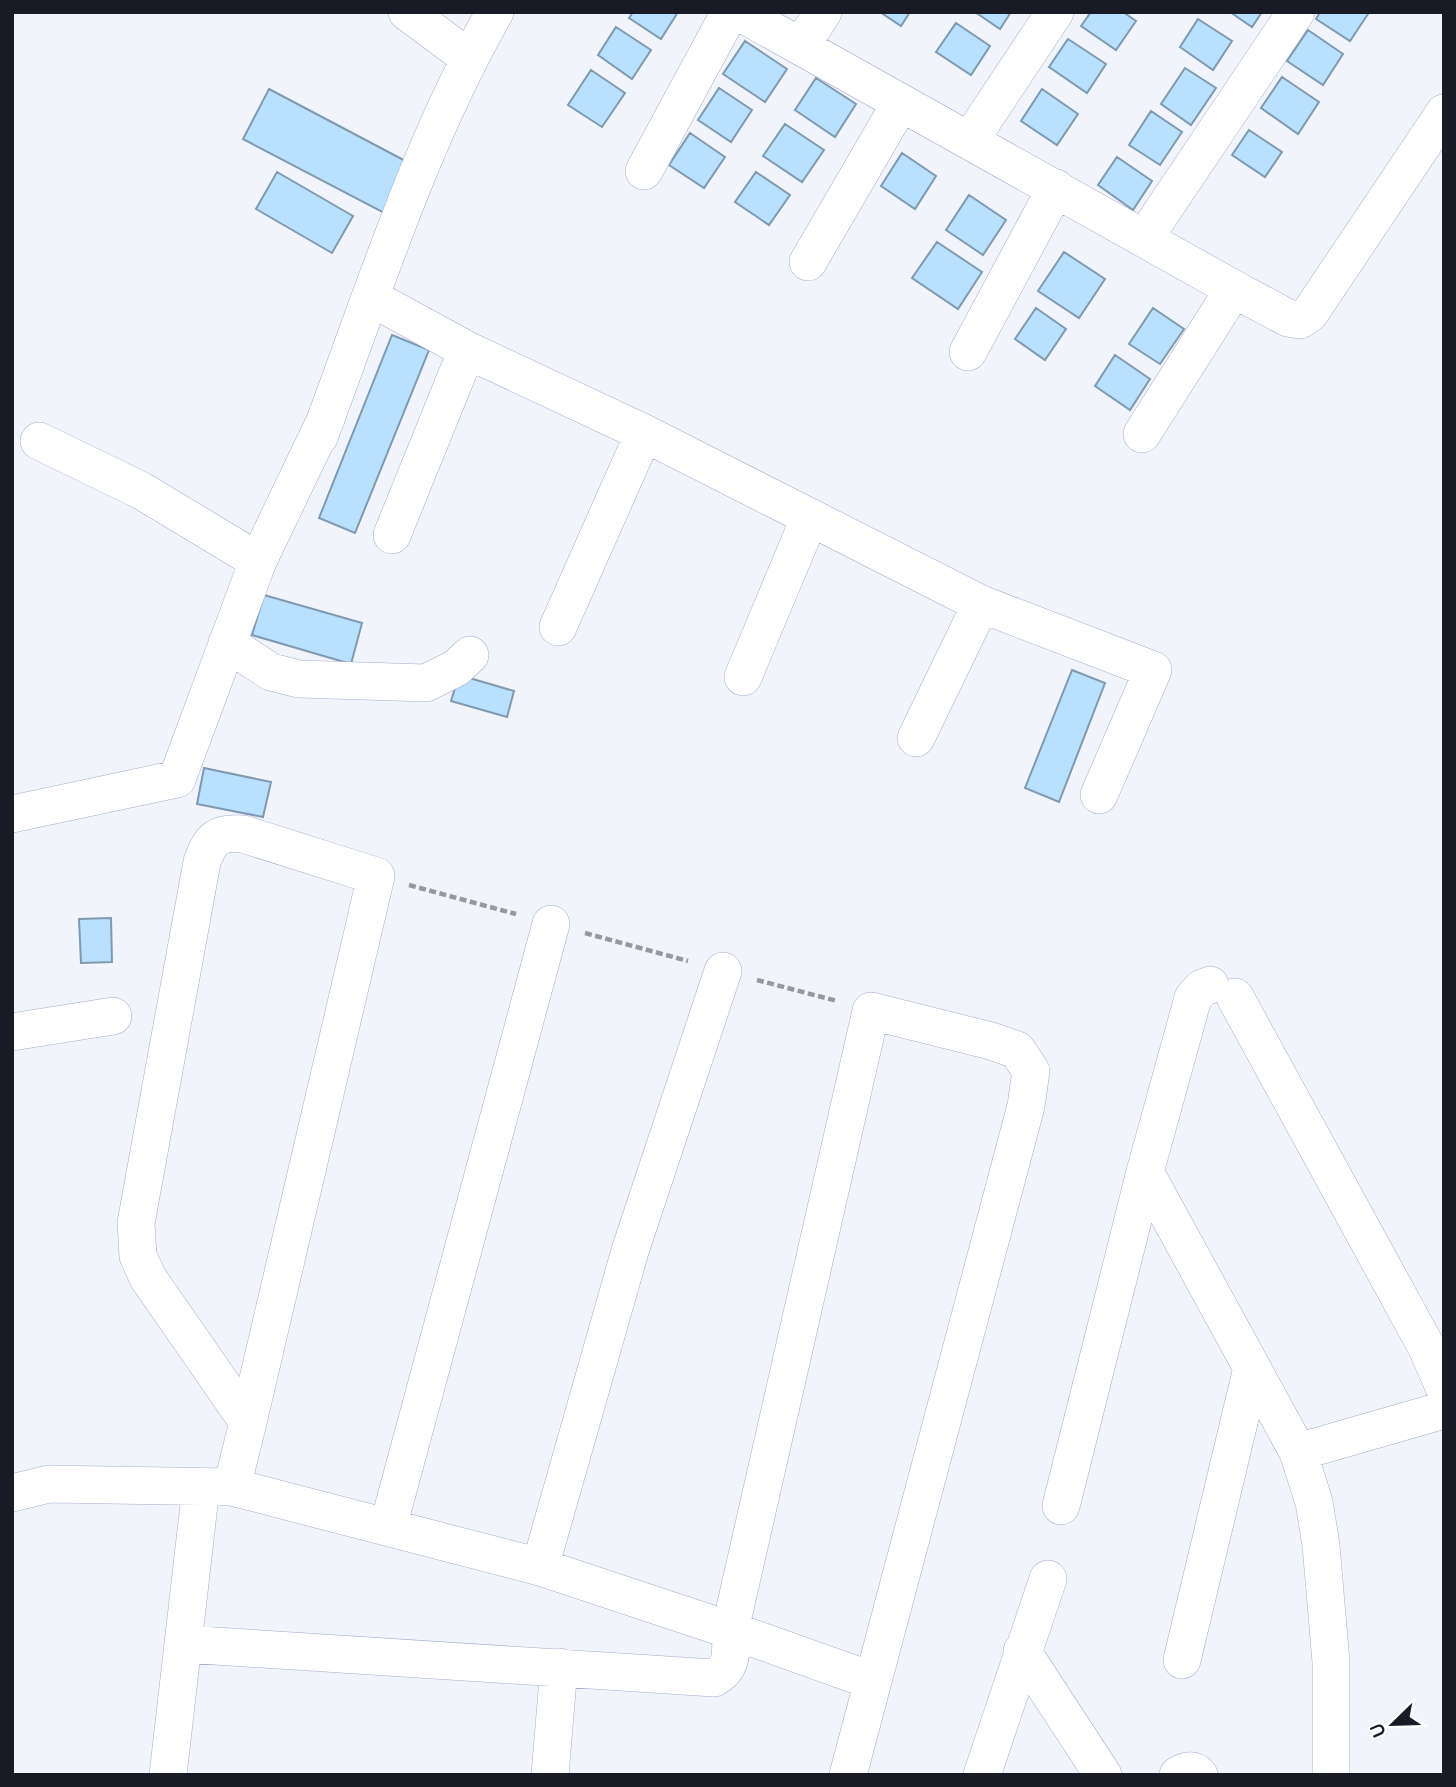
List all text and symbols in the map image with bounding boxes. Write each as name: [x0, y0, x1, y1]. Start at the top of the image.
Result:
north arrow: [1358, 1689, 1428, 1759]
text: U: [1364, 1720, 1391, 1742]

